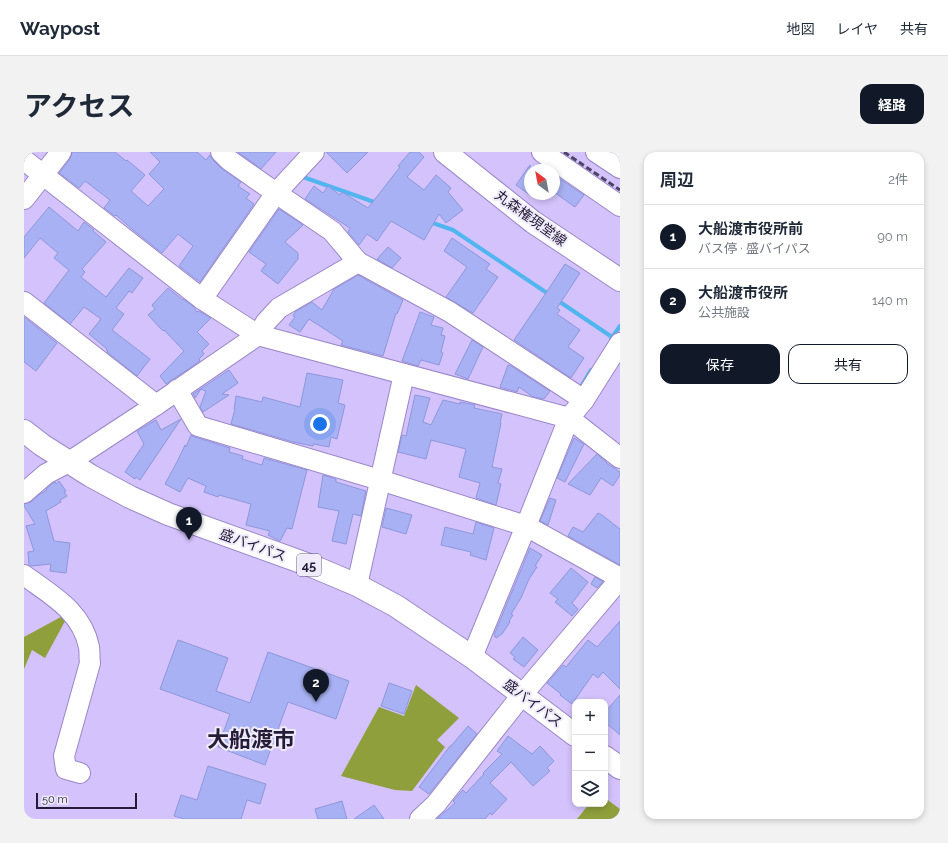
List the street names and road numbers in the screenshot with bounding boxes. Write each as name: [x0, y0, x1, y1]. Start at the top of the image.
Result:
street label: 丸森権現堂線: [492, 187, 570, 249]
street label: 盛バイパス: [217, 526, 289, 564]
road number: 45: [297, 554, 321, 576]
street label: 盛バイパス: [500, 676, 566, 730]

